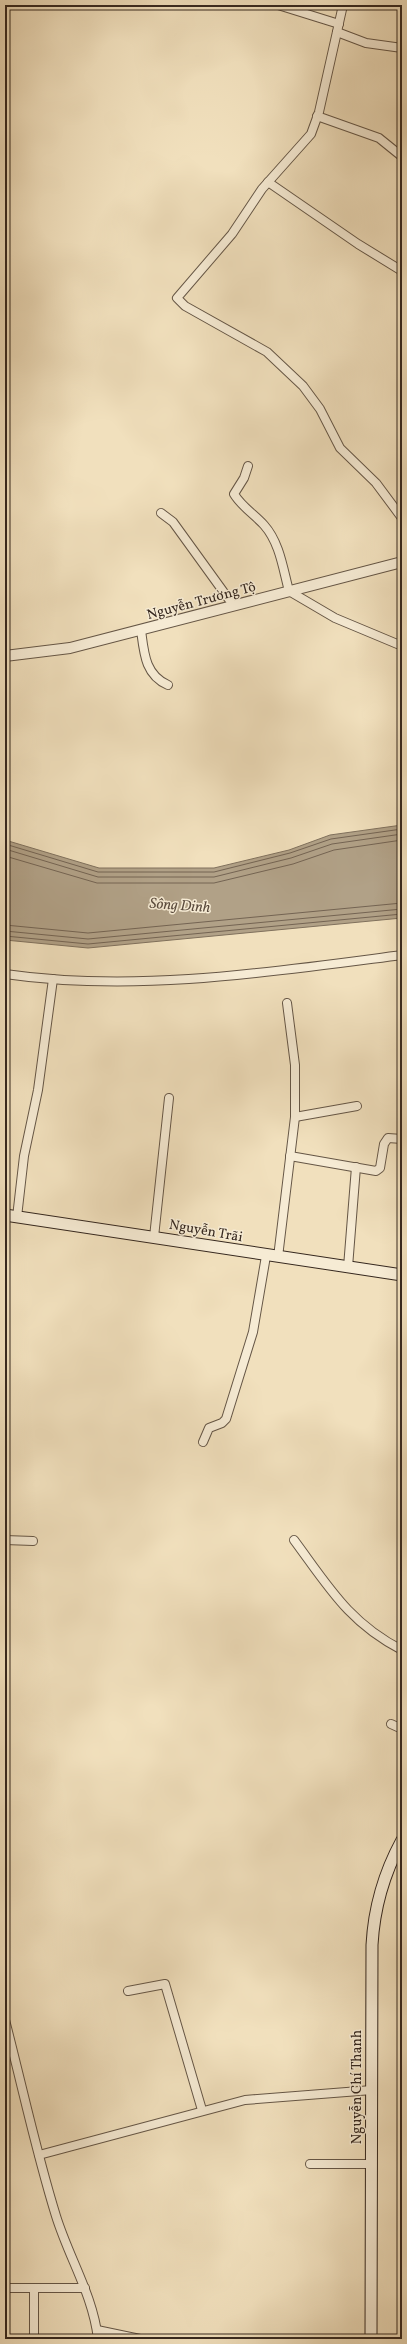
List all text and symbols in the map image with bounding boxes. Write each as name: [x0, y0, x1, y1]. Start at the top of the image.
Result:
street label: Nguyễn Trường Tộ: [145, 578, 258, 625]
water label: Sông Dinh: [149, 894, 211, 919]
street label: Nguyễn Trãi: [167, 1216, 244, 1247]
street label: Nguyễn Chí Thanh: [348, 2030, 367, 2144]

